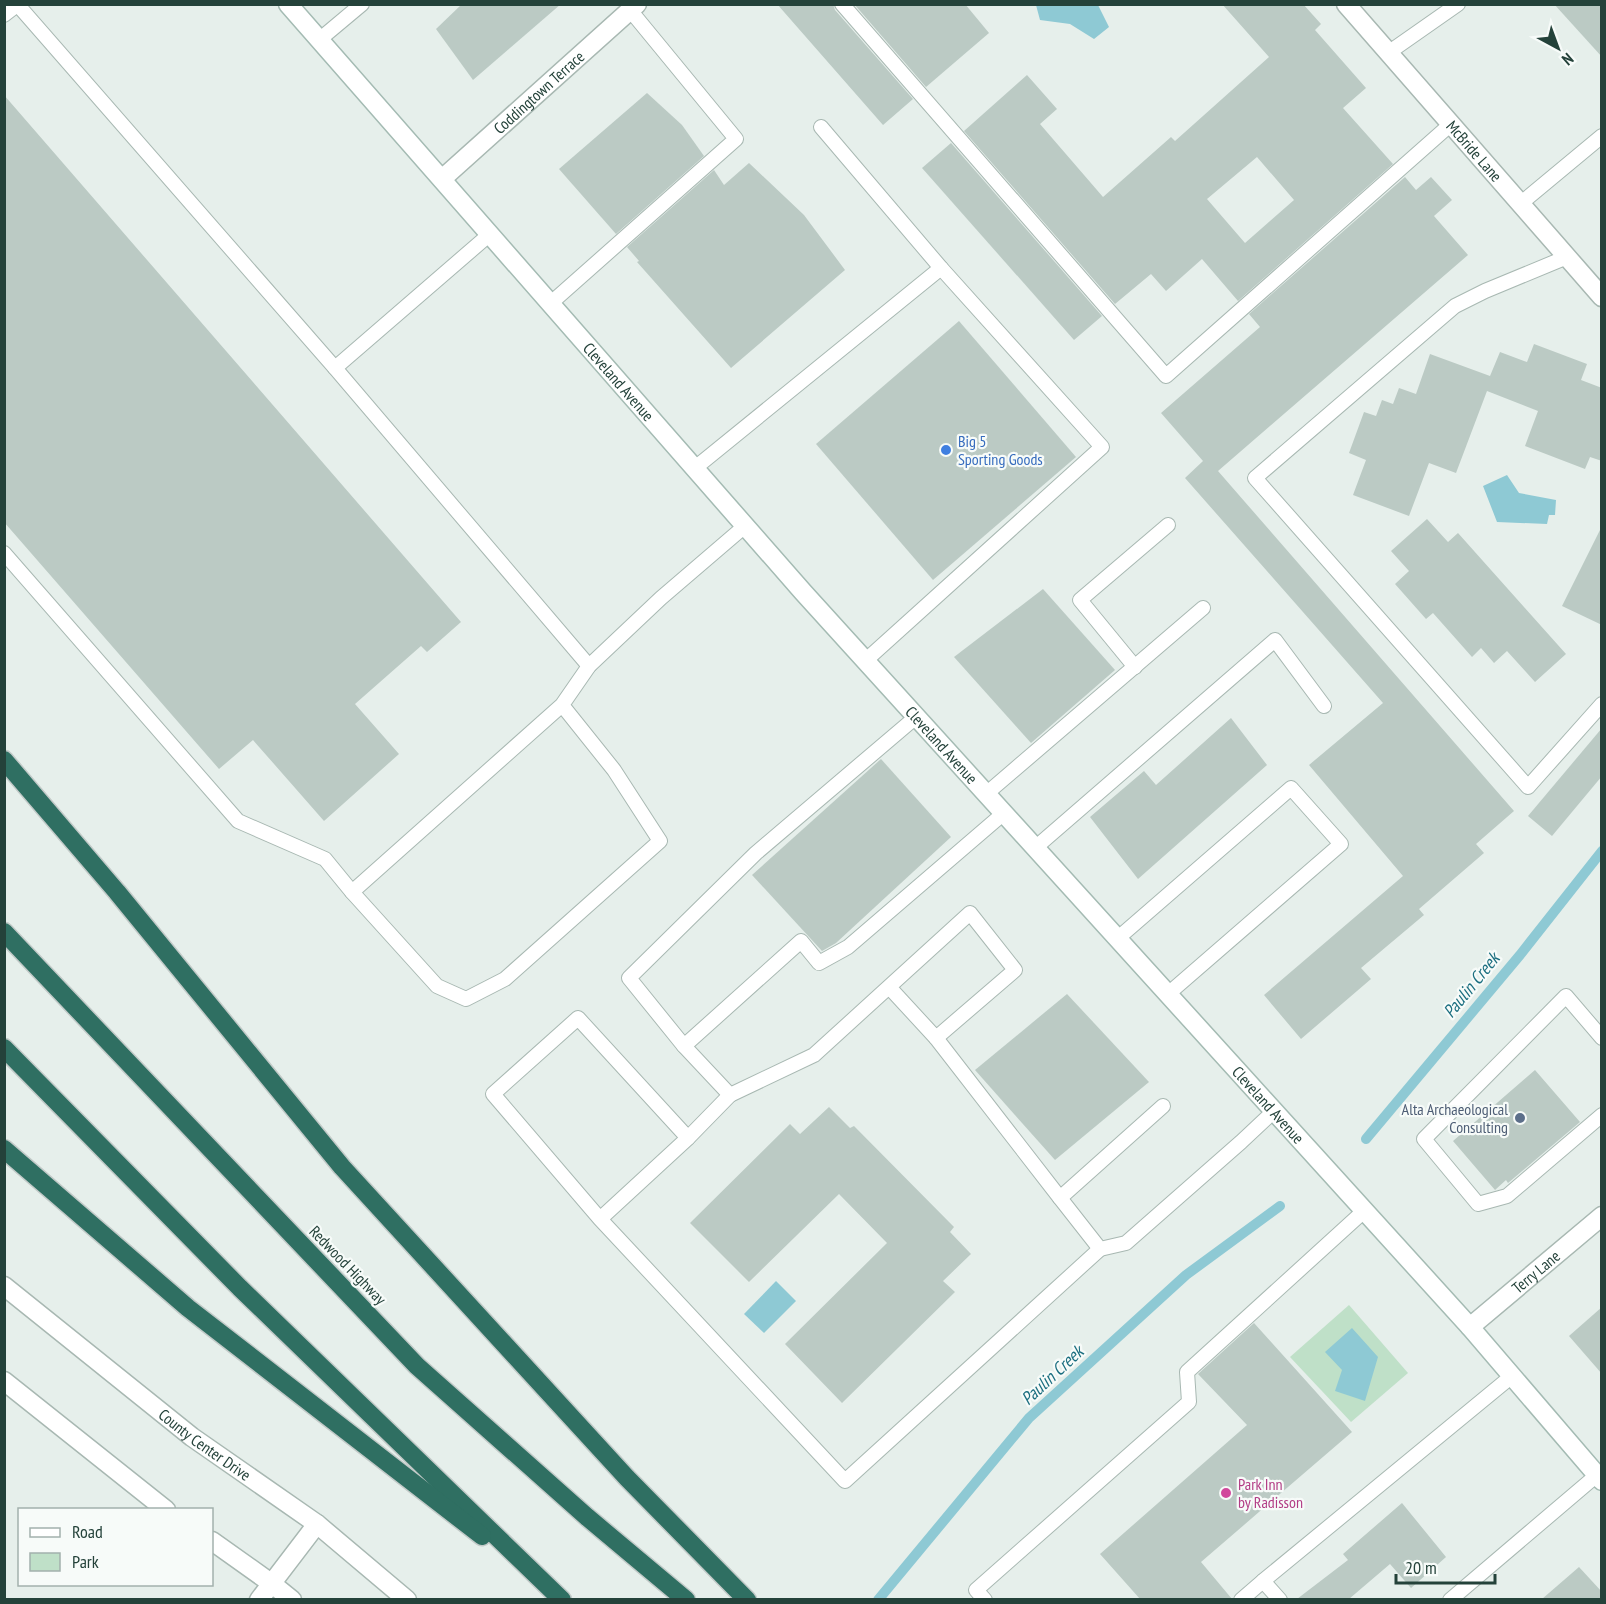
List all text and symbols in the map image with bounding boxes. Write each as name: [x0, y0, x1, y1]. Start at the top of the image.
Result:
north arrow: [1528, 18, 1588, 78]
street label: Coddingtown Terrace: [489, 46, 588, 138]
text: N: [1558, 49, 1578, 70]
street label: McBride Lane: [1442, 116, 1506, 186]
street label: Cleveland Avenue: [579, 338, 658, 425]
place label: Big 5 Sporting Goods: [958, 431, 1043, 469]
marker: Big 5 Sporting Goods: [939, 443, 953, 457]
street label: Cleveland Avenue: [901, 702, 982, 788]
water label: Paulin Creek: [1438, 946, 1505, 1022]
street label: Cleveland Avenue: [1228, 1062, 1309, 1148]
place label: Alta Archaeological Consulting: [1402, 1099, 1508, 1137]
marker: Alta Archaeological Consulting: [1513, 1111, 1527, 1125]
street label: Redwood Highway: [305, 1221, 391, 1309]
street label: Terry Lane: [1508, 1246, 1564, 1297]
water label: Paulin Creek: [1016, 1339, 1090, 1410]
street label: County Center Drive: [155, 1404, 255, 1485]
place label: Park Inn by Radisson: [1238, 1474, 1303, 1512]
marker: Park Inn by Radisson: [1219, 1486, 1233, 1500]
legend: [18, 1508, 213, 1586]
text: Road: [72, 1520, 103, 1543]
scale bar: [1396, 1547, 1495, 1585]
text: Park: [72, 1550, 99, 1573]
text: 20 m: [1405, 1556, 1437, 1579]

